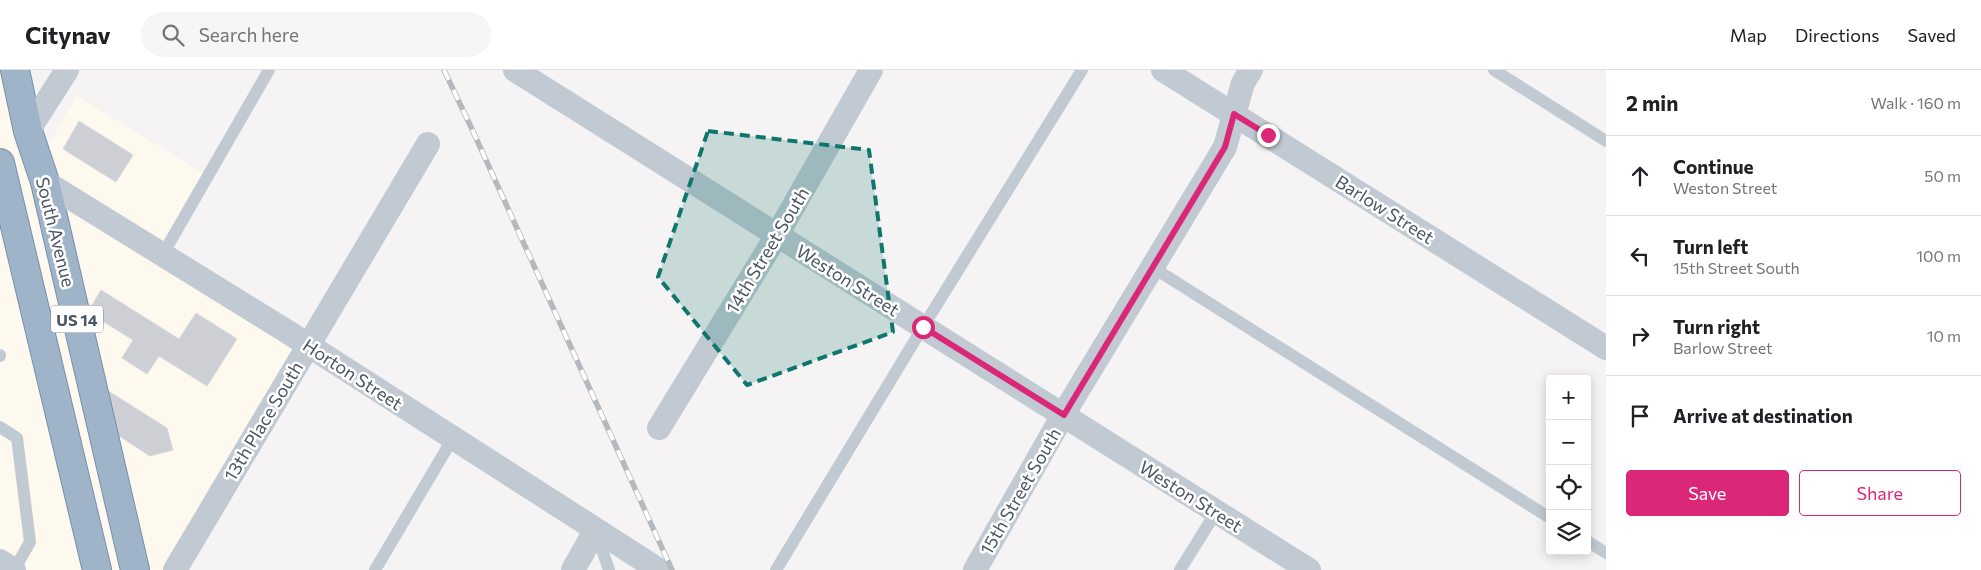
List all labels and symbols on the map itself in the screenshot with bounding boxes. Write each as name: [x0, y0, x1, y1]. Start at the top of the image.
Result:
route end: [1257, 124, 1280, 147]
street label: Barlow Street: [1332, 170, 1438, 248]
street label: South Avenue: [32, 175, 80, 289]
street label: 14th Street South: [721, 183, 813, 317]
street label: Weston Street: [792, 240, 904, 320]
road number: US 14: [51, 305, 103, 332]
route start: [912, 316, 935, 339]
street label: Horton Street: [299, 334, 407, 414]
street label: 13th Place South: [219, 357, 307, 485]
street label: 15th Street South: [975, 424, 1065, 558]
street label: Weston Street: [1135, 456, 1247, 536]

